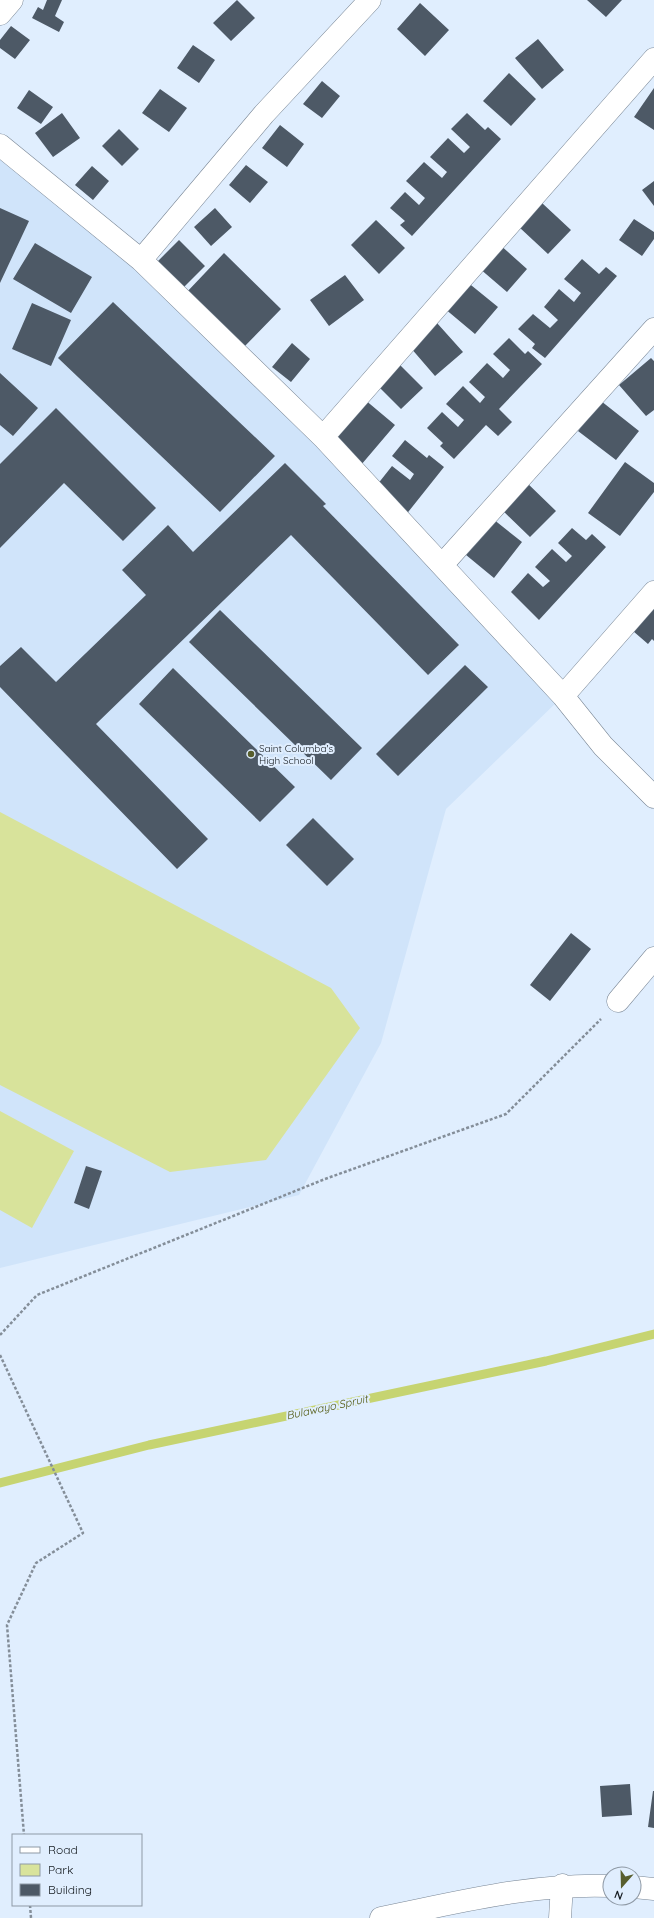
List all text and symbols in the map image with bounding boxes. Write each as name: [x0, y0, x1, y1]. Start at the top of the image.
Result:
place label: Saint Columba's High School: [259, 742, 333, 767]
marker: Saint Columba's High School: [246, 749, 256, 759]
water label: Bulawayo Spruit: [285, 1391, 370, 1422]
legend: [12, 1834, 142, 1906]
text: Road: [48, 1842, 78, 1857]
text: Park: [48, 1862, 73, 1877]
north arrow: [602, 1866, 642, 1906]
text: Building: [48, 1882, 92, 1897]
text: N: [612, 1887, 625, 1903]

